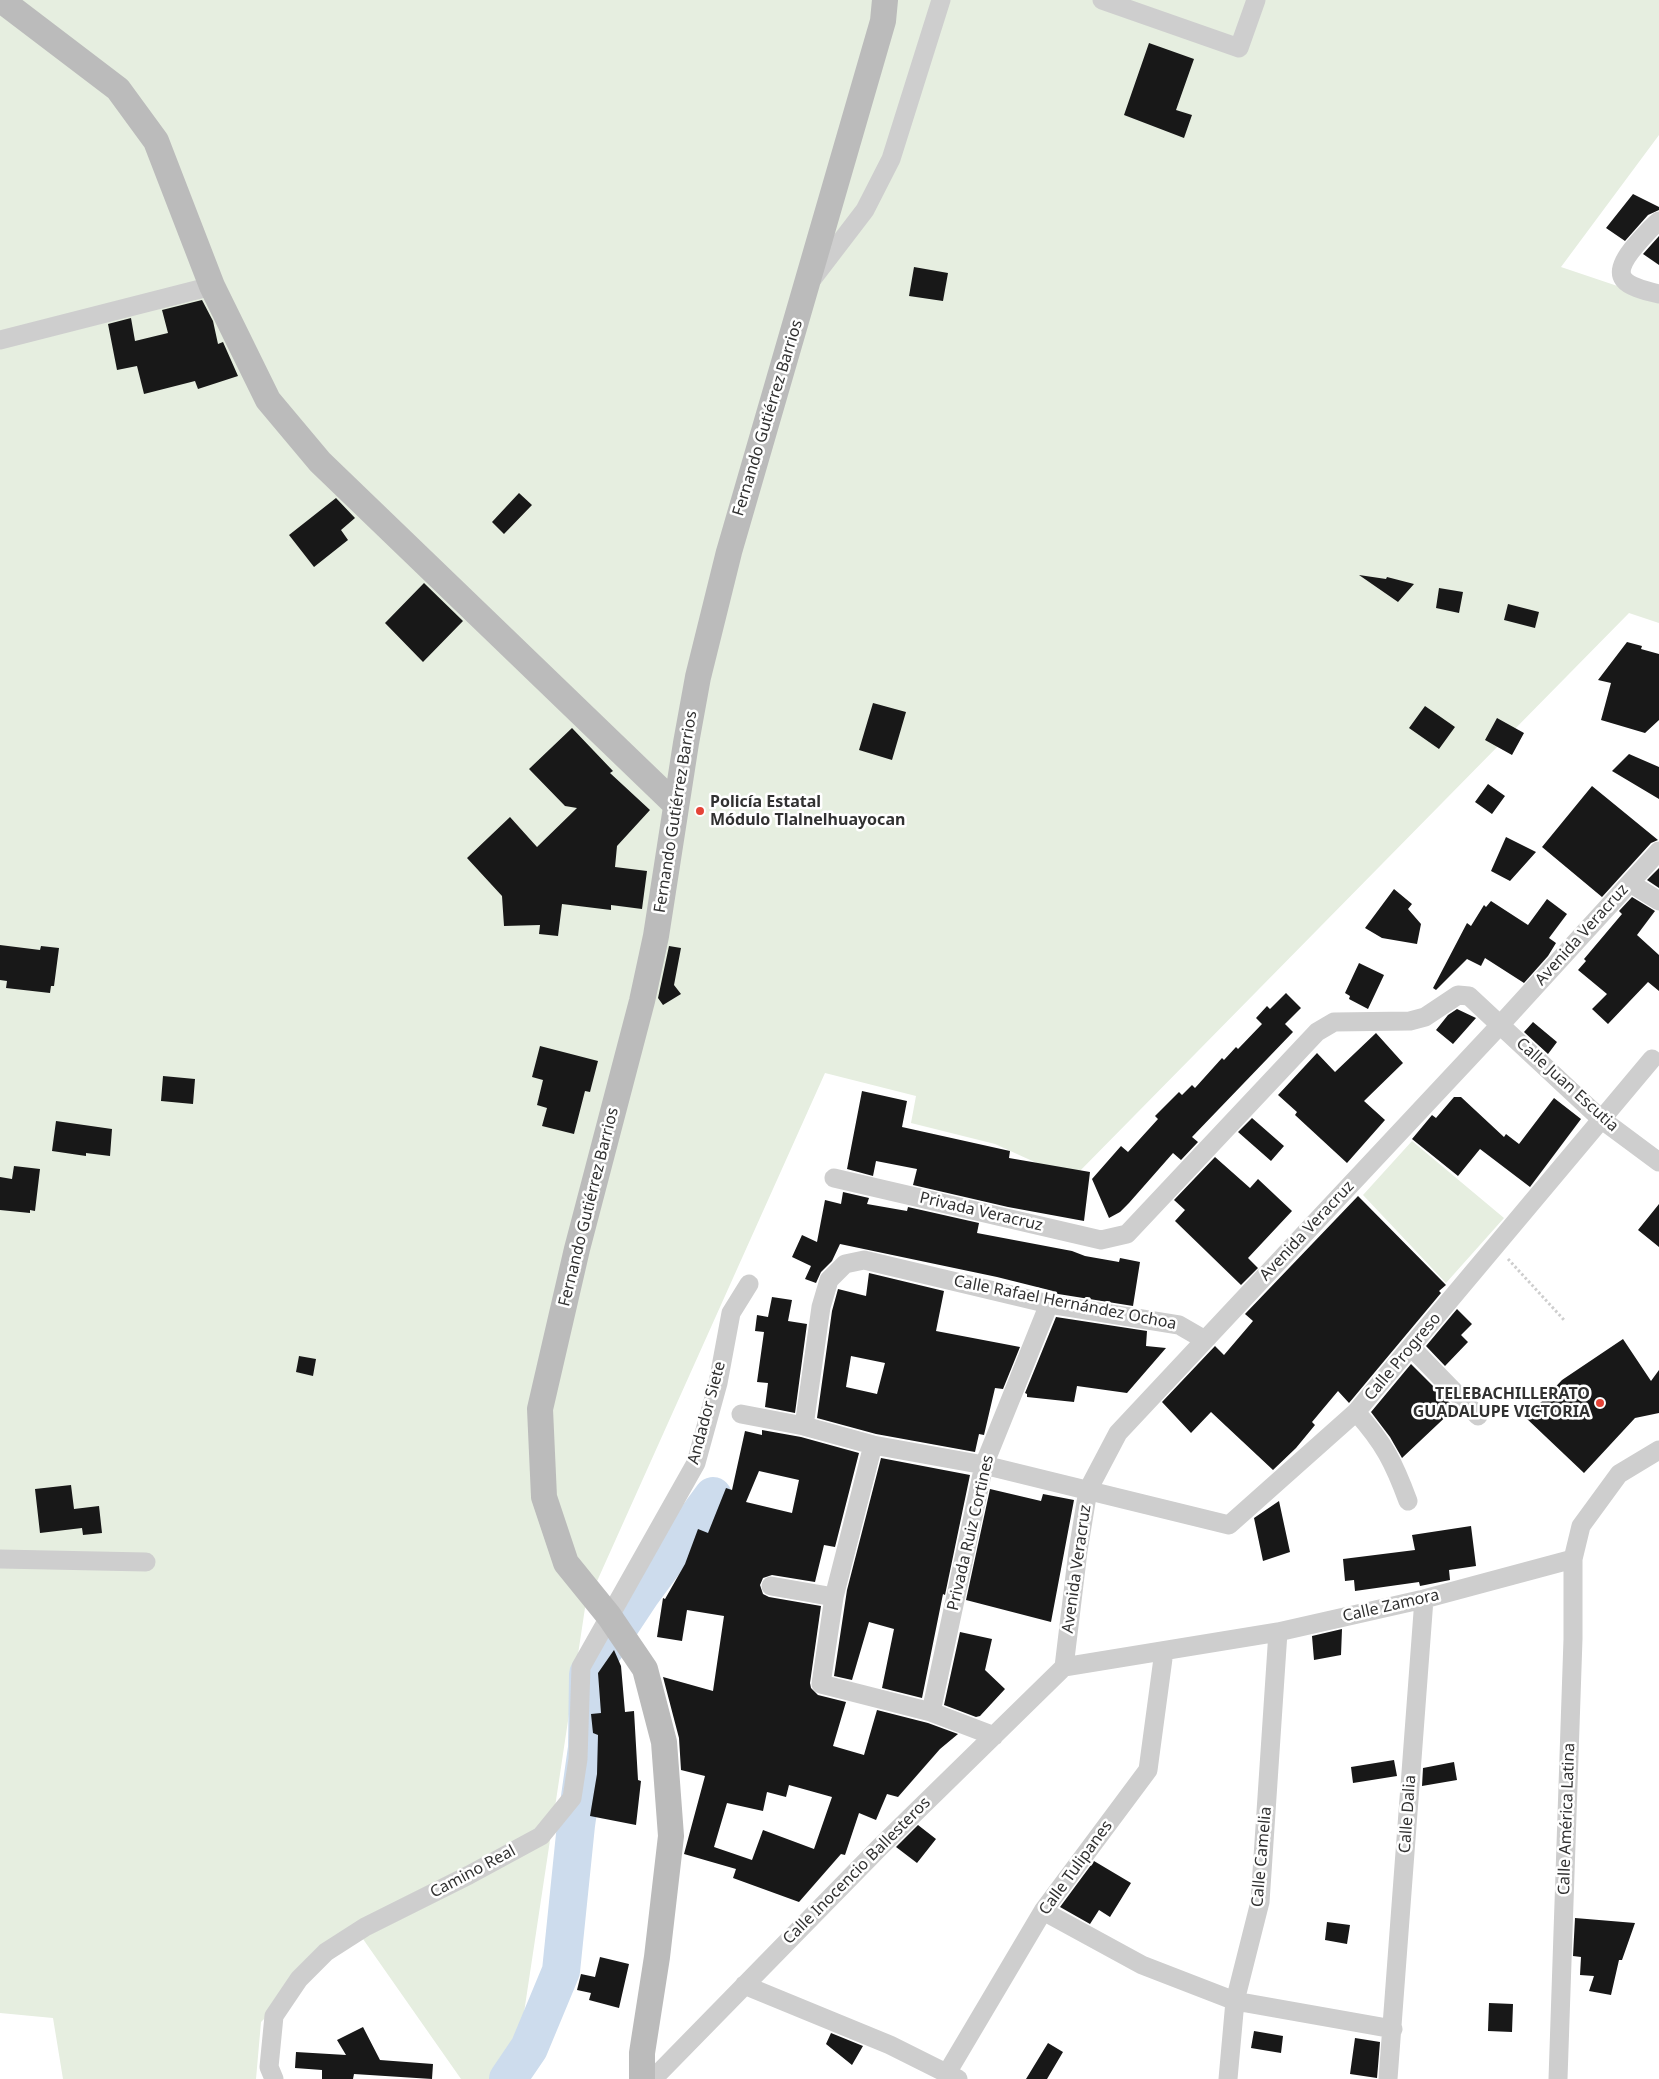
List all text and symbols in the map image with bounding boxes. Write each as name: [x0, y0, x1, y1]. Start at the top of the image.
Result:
street label: Fernando Gutiérrez Barrios: [729, 317, 807, 519]
street label: Fernando Gutiérrez Barrios: [651, 710, 701, 914]
place label: Policía Estatal Módulo Tlalnelhuayocan: [710, 792, 905, 830]
marker: Policía Estatal Módulo Tlalnelhuayocan: [694, 805, 706, 817]
street label: Avenida Veracruz: [1531, 880, 1633, 990]
street label: Calle Juan Escutia: [1512, 1034, 1622, 1136]
street label: Fernando Gutiérrez Barrios: [555, 1106, 623, 1308]
street label: Avenida Veracruz: [1256, 1177, 1358, 1285]
street label: Privada Veracruz: [918, 1189, 1044, 1235]
street label: Calle Rafael Hernández Ochoa: [952, 1272, 1178, 1334]
street label: Calle Progreso: [1361, 1309, 1445, 1405]
street label: Andador Siete: [684, 1359, 730, 1467]
place label: TELEBACHILLERATO GUADALUPE VICTORIA: [1413, 1384, 1590, 1422]
marker: TELEBACHILLERATO GUADALUPE VICTORIA: [1594, 1397, 1606, 1409]
street label: Privada Ruiz Cortines: [944, 1453, 998, 1613]
street label: Avenida Veracruz: [1058, 1503, 1096, 1635]
street label: Calle Zamora: [1341, 1586, 1441, 1626]
street label: Calle América Latina: [1555, 1743, 1579, 1895]
street label: Calle Dalia: [1396, 1774, 1420, 1854]
street label: Calle Inocencio Ballesteros: [779, 1793, 935, 1949]
street label: Calle Camelia: [1248, 1806, 1276, 1908]
street label: Calle Tulipanes: [1035, 1817, 1117, 1919]
street label: Camino Real: [427, 1841, 519, 1903]

